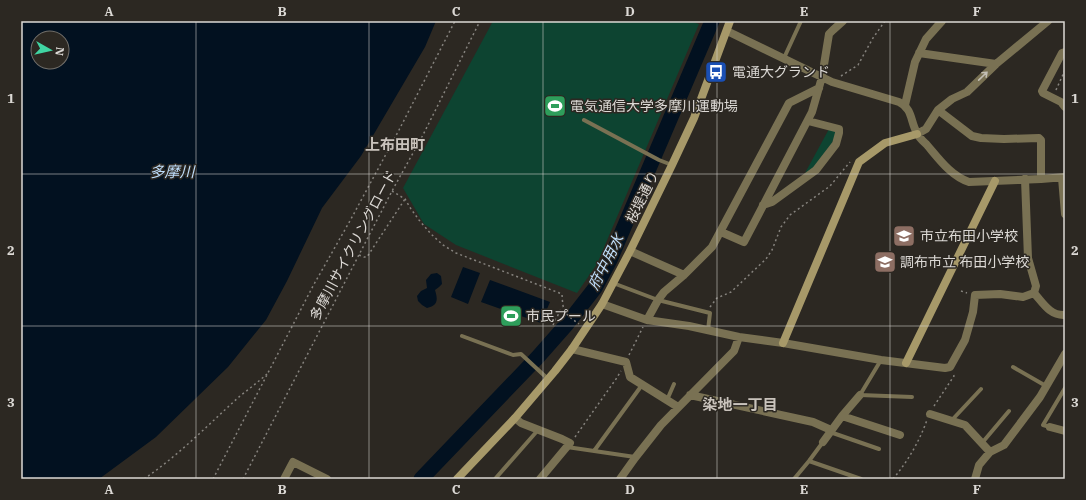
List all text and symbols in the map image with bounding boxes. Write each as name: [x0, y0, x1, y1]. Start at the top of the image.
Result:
text: A: [104, 3, 114, 20]
text: B: [277, 3, 287, 20]
text: C: [452, 3, 461, 20]
text: D: [625, 3, 635, 20]
text: E: [800, 3, 808, 20]
text: F: [973, 3, 981, 20]
north arrow: [30, 30, 70, 70]
text: N: [52, 46, 67, 57]
bus stop icon: 電通大グランド: [703, 59, 729, 85]
place label: 電通大グランド: [732, 63, 830, 81]
one-way arrow: [978, 71, 988, 81]
text: 1: [7, 90, 15, 107]
text: 1: [1071, 90, 1079, 107]
sports icon: 電気通信大学多摩川運動場: [542, 93, 568, 119]
place label: 電気通信大学多摩川運動場: [570, 97, 738, 115]
district label: 上布田町: [365, 135, 425, 154]
water label: 多摩川: [149, 162, 196, 181]
street label: 多摩川サイクリングロード: [306, 167, 400, 323]
street label: 桜堤通り: [622, 168, 662, 226]
school or university icon: 市立布田小学校: [891, 223, 917, 249]
place label: 市立布田小学校: [920, 227, 1018, 245]
water label: 府中用水: [583, 229, 629, 293]
text: 2: [7, 242, 15, 259]
text: 2: [1071, 242, 1079, 259]
school or university icon: 調布市立 布田小学校: [872, 249, 898, 275]
place label: 調布市立 布田小学校: [900, 253, 1029, 271]
sports icon: 市民プール: [498, 303, 524, 329]
place label: 市民プール: [526, 307, 596, 325]
text: 3: [7, 394, 15, 411]
text: 3: [1071, 394, 1079, 411]
district label: 染地一丁目: [702, 395, 778, 414]
text: A: [104, 481, 114, 498]
text: B: [277, 481, 287, 498]
text: C: [452, 481, 461, 498]
text: D: [625, 481, 635, 498]
text: E: [800, 481, 808, 498]
text: F: [973, 481, 981, 498]

